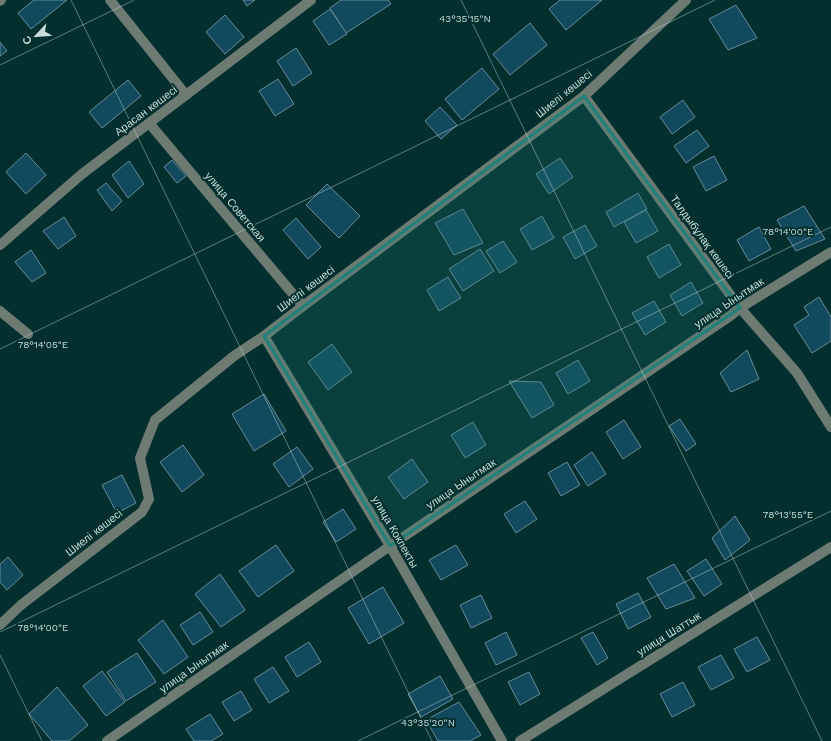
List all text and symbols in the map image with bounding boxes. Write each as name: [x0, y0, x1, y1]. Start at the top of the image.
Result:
text: 43°35'15"N: [439, 13, 491, 24]
north arrow: [16, 16, 56, 56]
text: С: [20, 34, 35, 47]
street label: Шиелі көшесі: [533, 67, 595, 121]
street label: Арасан көшесі: [112, 83, 180, 139]
street label: улица Советская: [202, 169, 268, 245]
street label: Талдыбұлақ көшесі: [667, 193, 737, 281]
text: 78°14'00"E: [763, 226, 813, 237]
street label: Шиелі көшесі: [275, 263, 337, 315]
street label: улица Ынытмак: [692, 275, 766, 331]
text: 78°14'05"E: [18, 339, 68, 350]
street label: улица Ынытмак: [424, 456, 498, 512]
street label: улица Кокпекты: [369, 494, 421, 571]
street label: Шиелі көшесі: [63, 507, 125, 559]
text: 78°13'55"E: [763, 509, 813, 520]
street label: улица Шаттык: [635, 609, 703, 659]
text: 78°14'00"E: [18, 622, 68, 633]
street label: улица Ынытмак: [157, 638, 231, 696]
text: 43°35'20"N: [401, 717, 455, 728]

